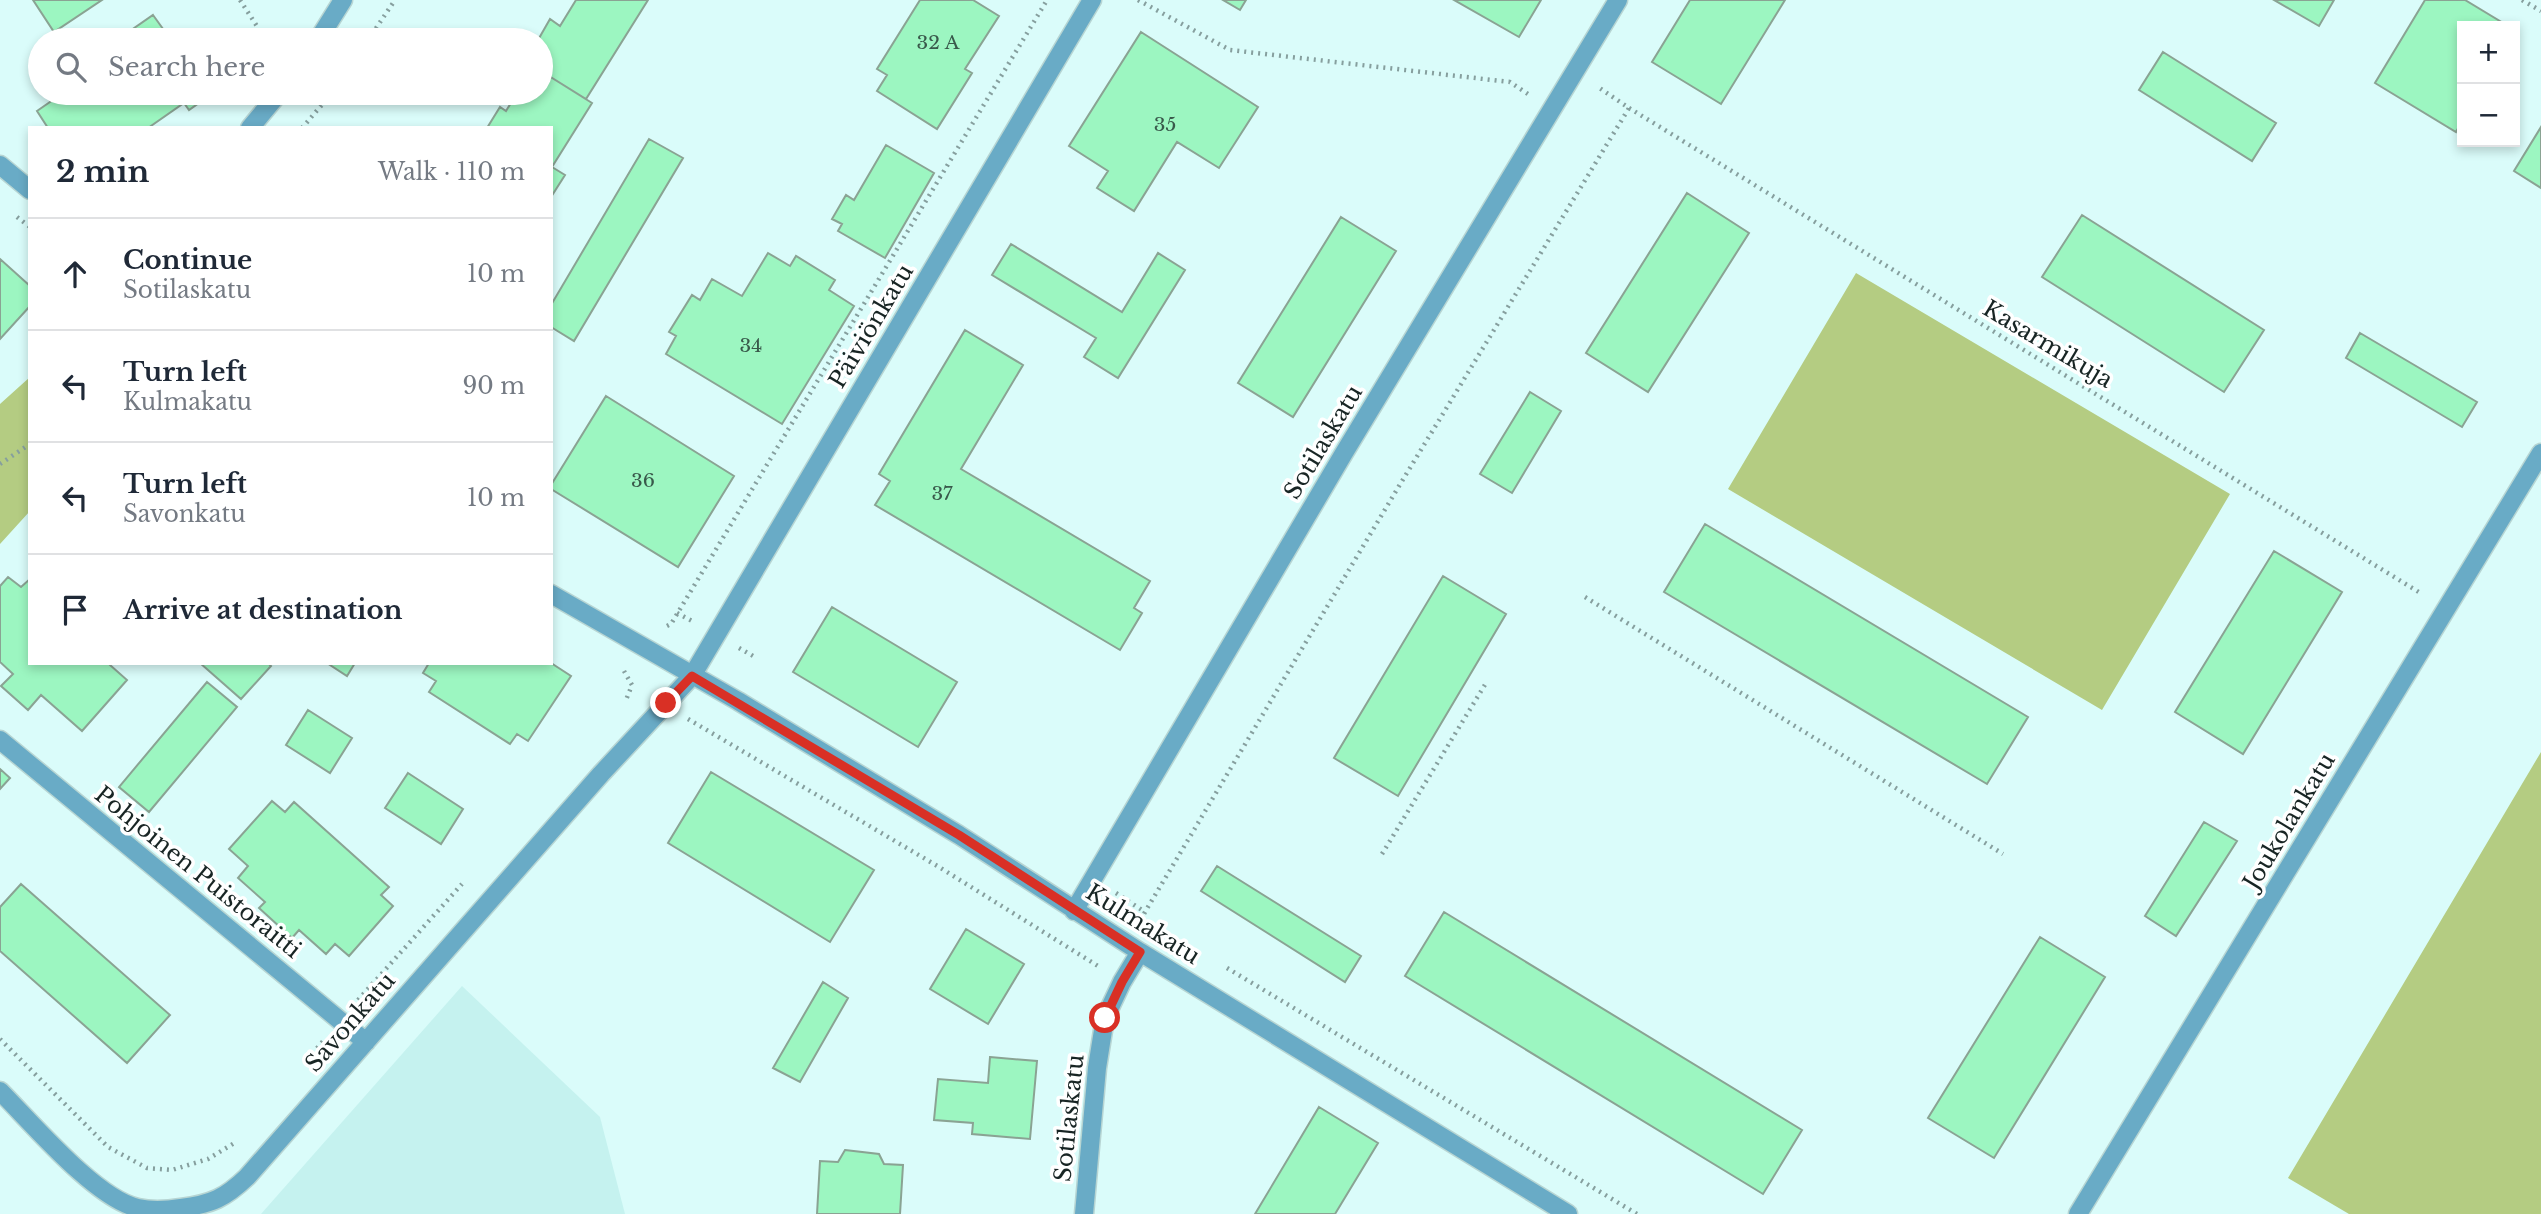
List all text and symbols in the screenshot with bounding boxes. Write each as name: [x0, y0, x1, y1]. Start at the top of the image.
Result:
map controls: [2457, 21, 2520, 147]
button: +: [2457, 21, 2520, 84]
search box: [28, 28, 553, 105]
house number: 32 A: [917, 31, 960, 54]
icon: search: [52, 48, 90, 86]
text: Search here: [108, 51, 265, 83]
button: −: [2457, 84, 2520, 147]
house number: 35: [1154, 113, 1176, 136]
text: 2 min: [56, 153, 149, 190]
text: Walk · 110 m: [378, 158, 525, 186]
text: Continue: [123, 244, 252, 276]
icon: ahead: [56, 255, 94, 293]
street label: Päiviönkatu: [823, 259, 919, 393]
text: 10 m: [467, 260, 525, 288]
text: Sotilaskatu: [123, 276, 251, 304]
street label: Kasarmikuja: [1978, 294, 2118, 394]
house number: 34: [740, 334, 762, 357]
text: Turn left: [123, 356, 247, 388]
icon: left: [56, 367, 94, 405]
text: 90 m: [463, 372, 525, 400]
street label: Sotilaskatu: [1278, 380, 1368, 504]
text: Kulmakatu: [123, 388, 252, 416]
text: Turn left: [123, 468, 247, 500]
house number: 36: [631, 469, 655, 492]
icon: left: [56, 479, 94, 517]
house number: 37: [931, 482, 953, 505]
text: 10 m: [467, 484, 525, 512]
text: Savonkatu: [123, 500, 246, 528]
icon: arrive: [56, 591, 94, 629]
text: Arrive at destination: [123, 594, 403, 626]
route end: [650, 687, 681, 718]
street label: Joukolankatu: [2236, 748, 2341, 897]
street label: Pohjoinen Puistoraitti: [89, 780, 307, 964]
street label: Kulmakatu: [1081, 878, 1205, 970]
street label: Savonkatu: [299, 967, 401, 1077]
route start: [1089, 1002, 1120, 1033]
street label: Sotilaskatu: [1048, 1053, 1090, 1183]

